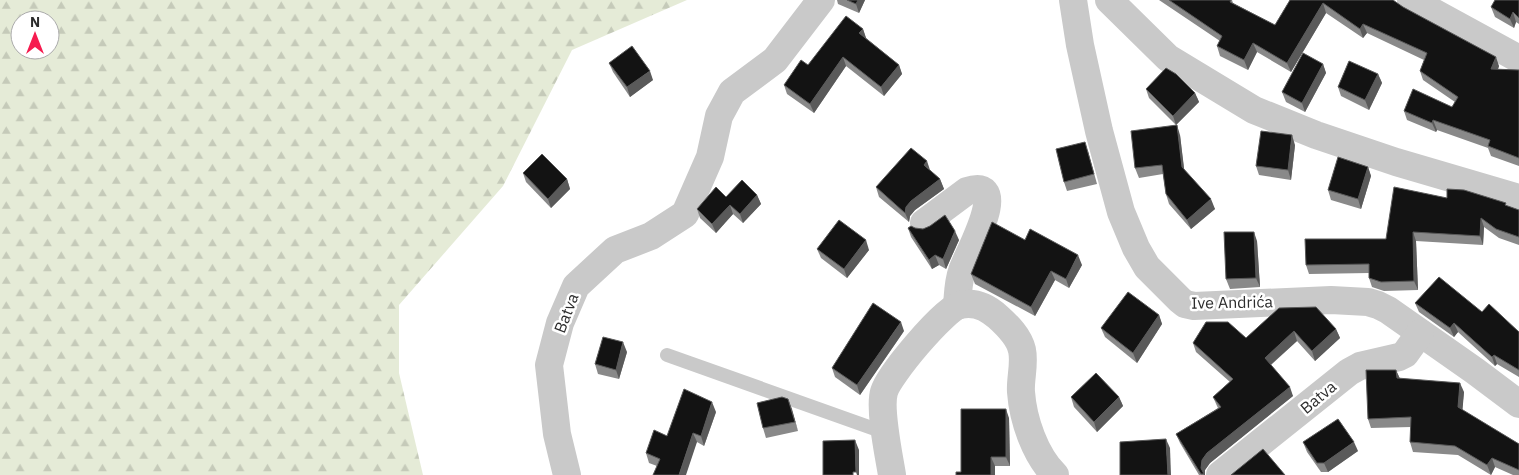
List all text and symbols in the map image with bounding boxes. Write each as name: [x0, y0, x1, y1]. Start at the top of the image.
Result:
north arrow: [10, 10, 60, 60]
text: N: [30, 13, 40, 31]
street label: Batva: [549, 290, 583, 336]
street label: Ive Andrića: [1191, 291, 1274, 313]
street label: Batva: [1296, 376, 1340, 418]

